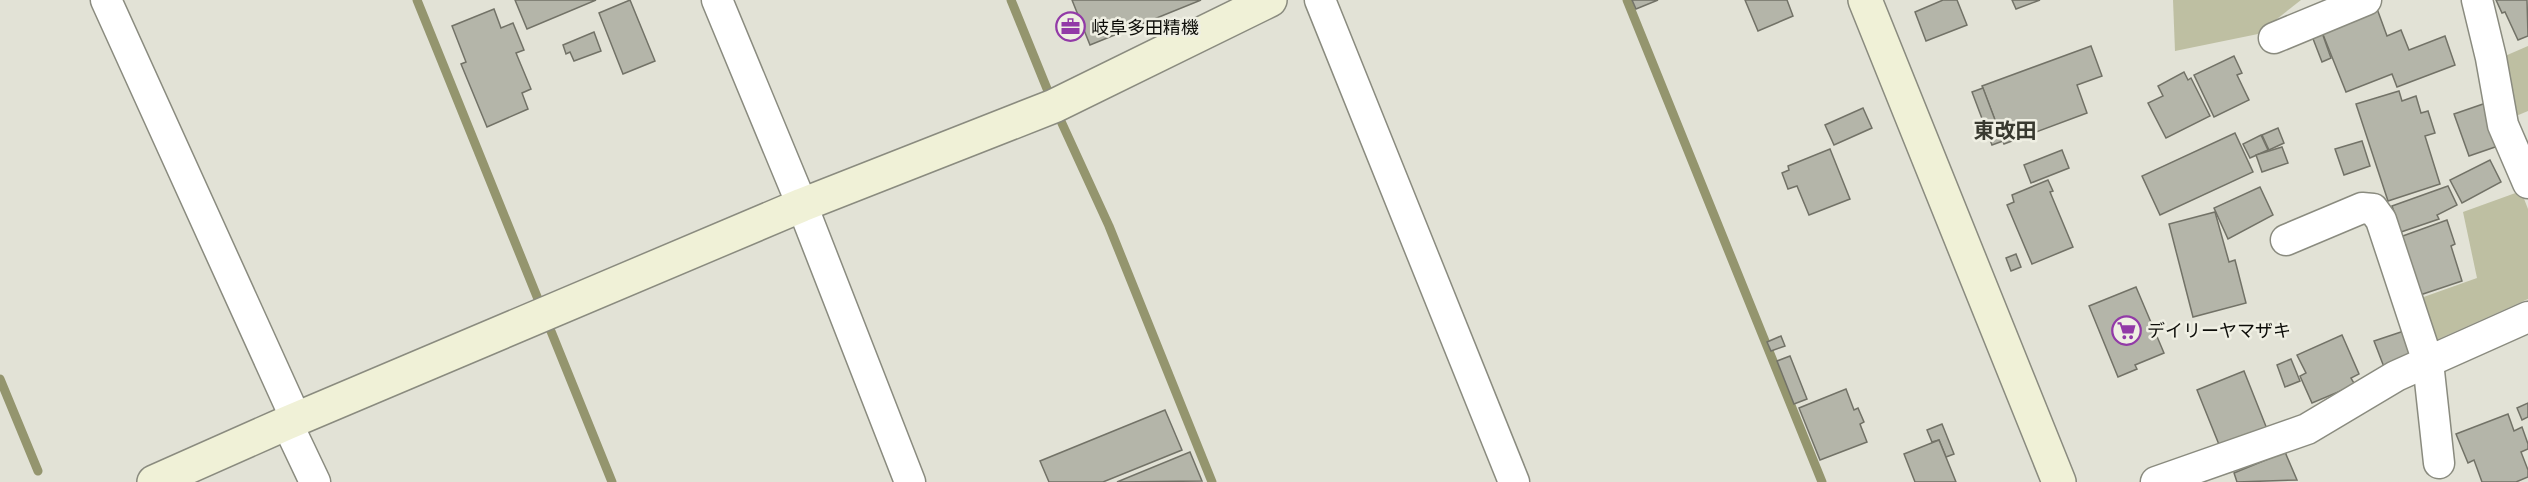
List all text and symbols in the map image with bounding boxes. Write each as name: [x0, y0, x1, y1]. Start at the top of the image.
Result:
office icon: 岐阜多田精機: [1054, 11, 1086, 43]
place label: 岐阜多田精機: [1091, 17, 1199, 38]
district label: 東改田: [1974, 118, 2037, 143]
supermarket icon: デイリーヤマザキ: [2110, 314, 2142, 346]
place label: デイリーヤマザキ: [2147, 320, 2291, 341]

